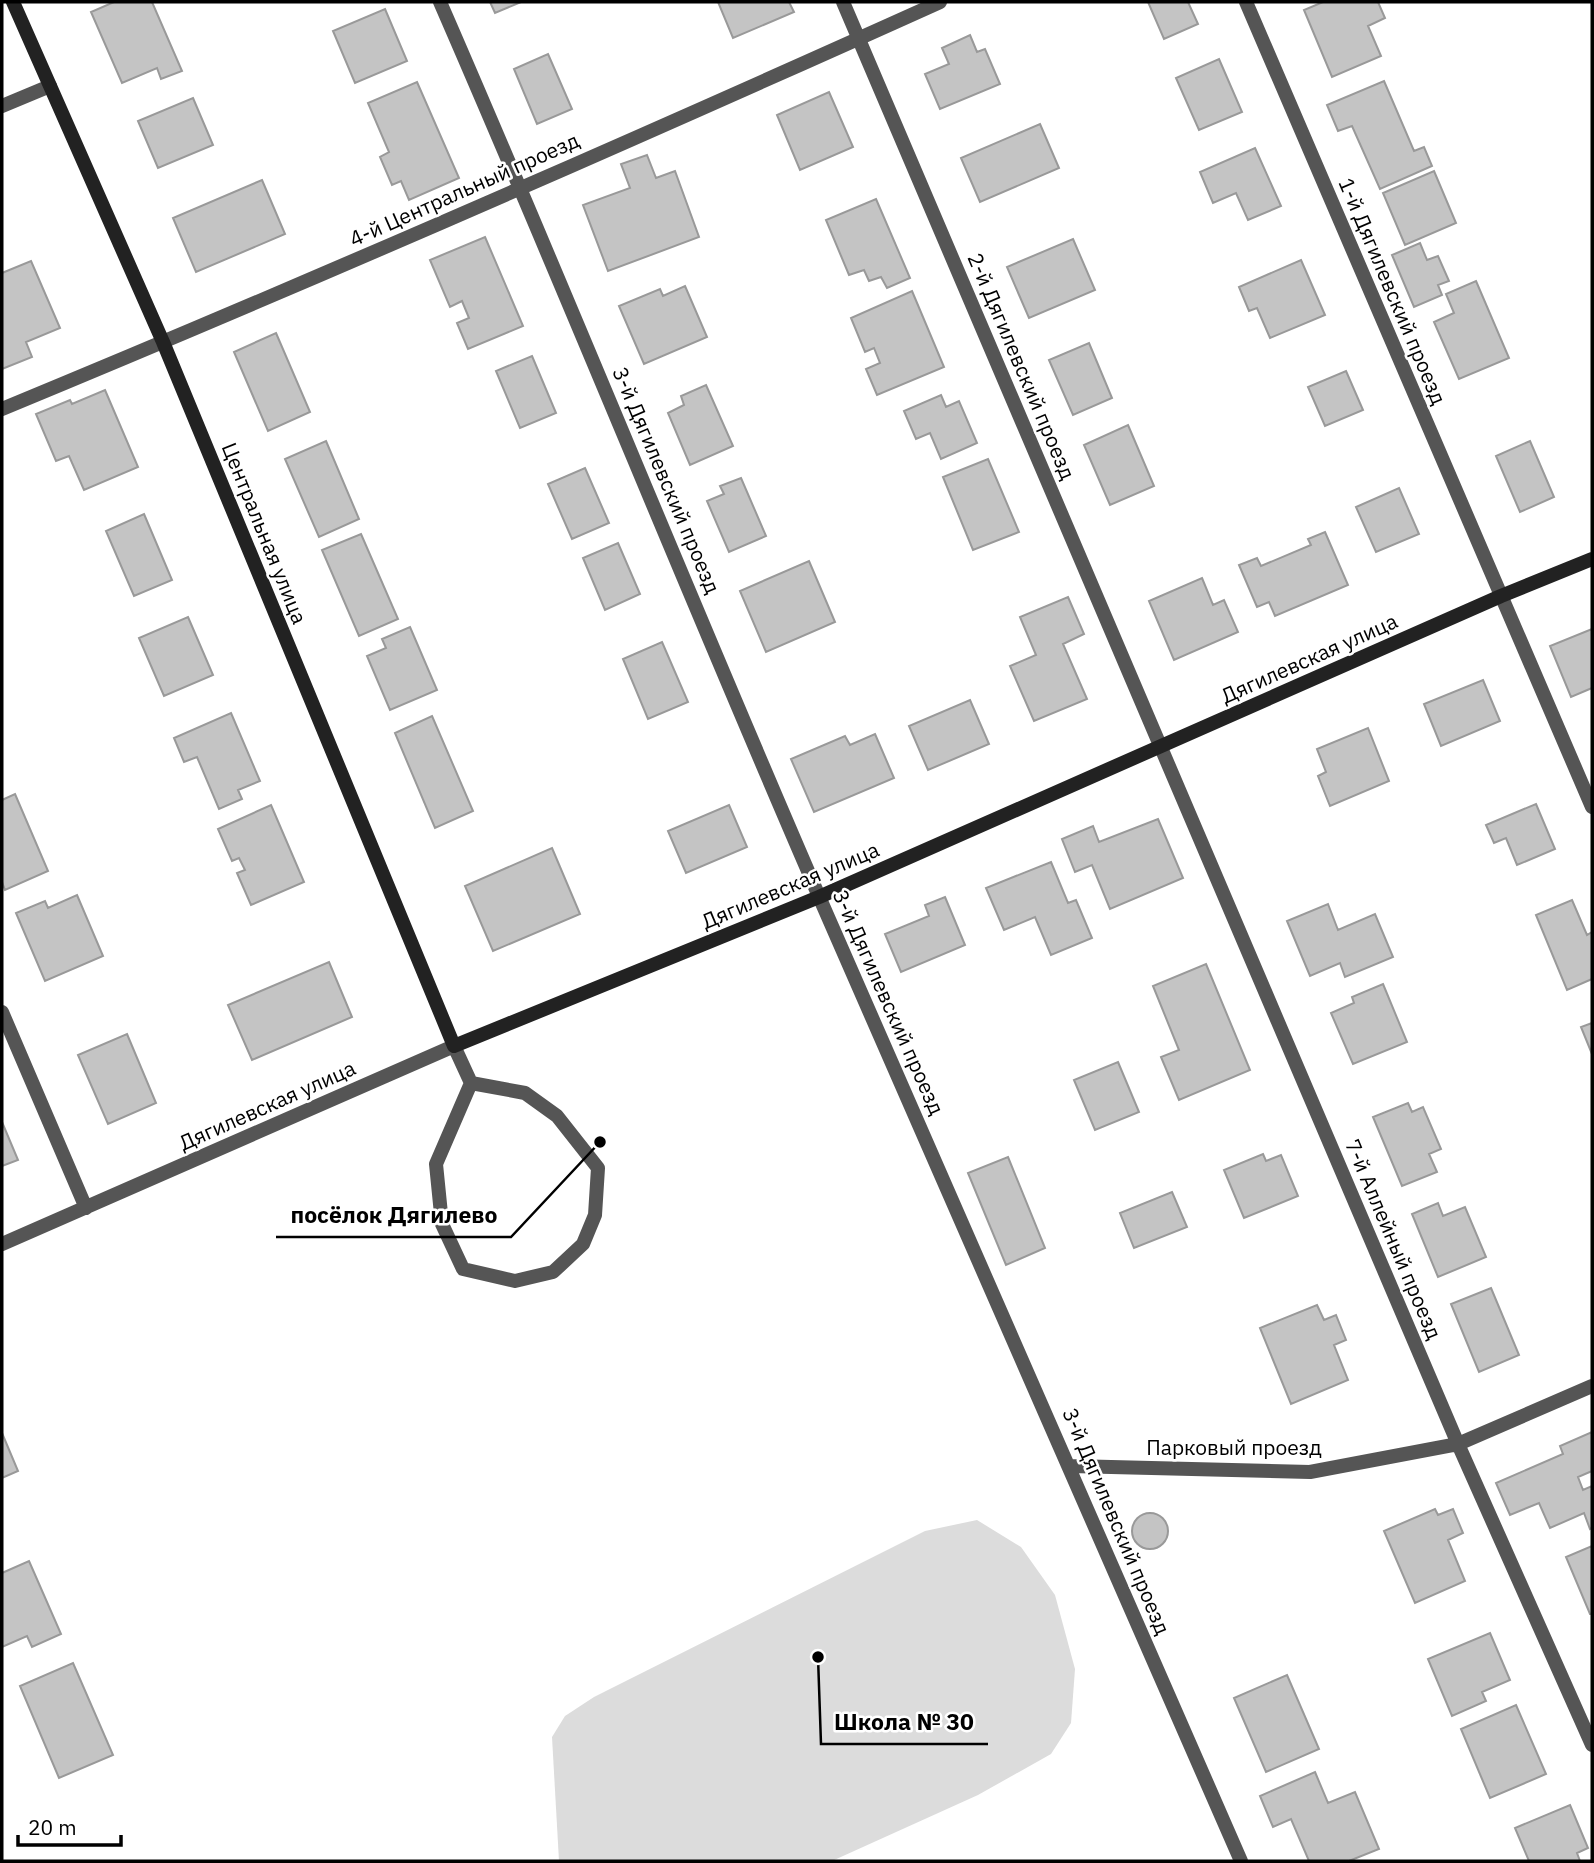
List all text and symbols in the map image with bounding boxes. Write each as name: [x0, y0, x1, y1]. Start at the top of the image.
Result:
street label: 4-й Центральный проезд: [345, 126, 583, 252]
street label: 1-й Дягилевский проезд: [1333, 173, 1453, 409]
street label: 2-й Дягилевский проезд: [962, 248, 1082, 484]
street label: 3-й Дягилевский проезд: [607, 362, 727, 598]
street label: Центральная улица: [216, 438, 314, 628]
street label: Дягилевская улица: [1216, 606, 1402, 710]
street label: Дягилевская улица: [697, 835, 883, 935]
street label: 3-й Дягилевский проезд: [827, 885, 951, 1119]
street label: Дягилевская улица: [174, 1053, 360, 1157]
street label: 7-й Аллейный проезд: [1339, 1135, 1449, 1343]
callout: посёлок Дягилево: [276, 1193, 511, 1237]
text: посёлок Дягилево: [290, 1199, 498, 1229]
street label: 3-й Дягилевский проезд: [1057, 1403, 1177, 1639]
street label: Парковый проезд: [1146, 1433, 1322, 1461]
callout: Школа № 30: [821, 1700, 988, 1744]
text: Школа № 30: [834, 1706, 974, 1736]
scale bar: [18, 1804, 121, 1848]
text: 20 m: [28, 1813, 77, 1841]

